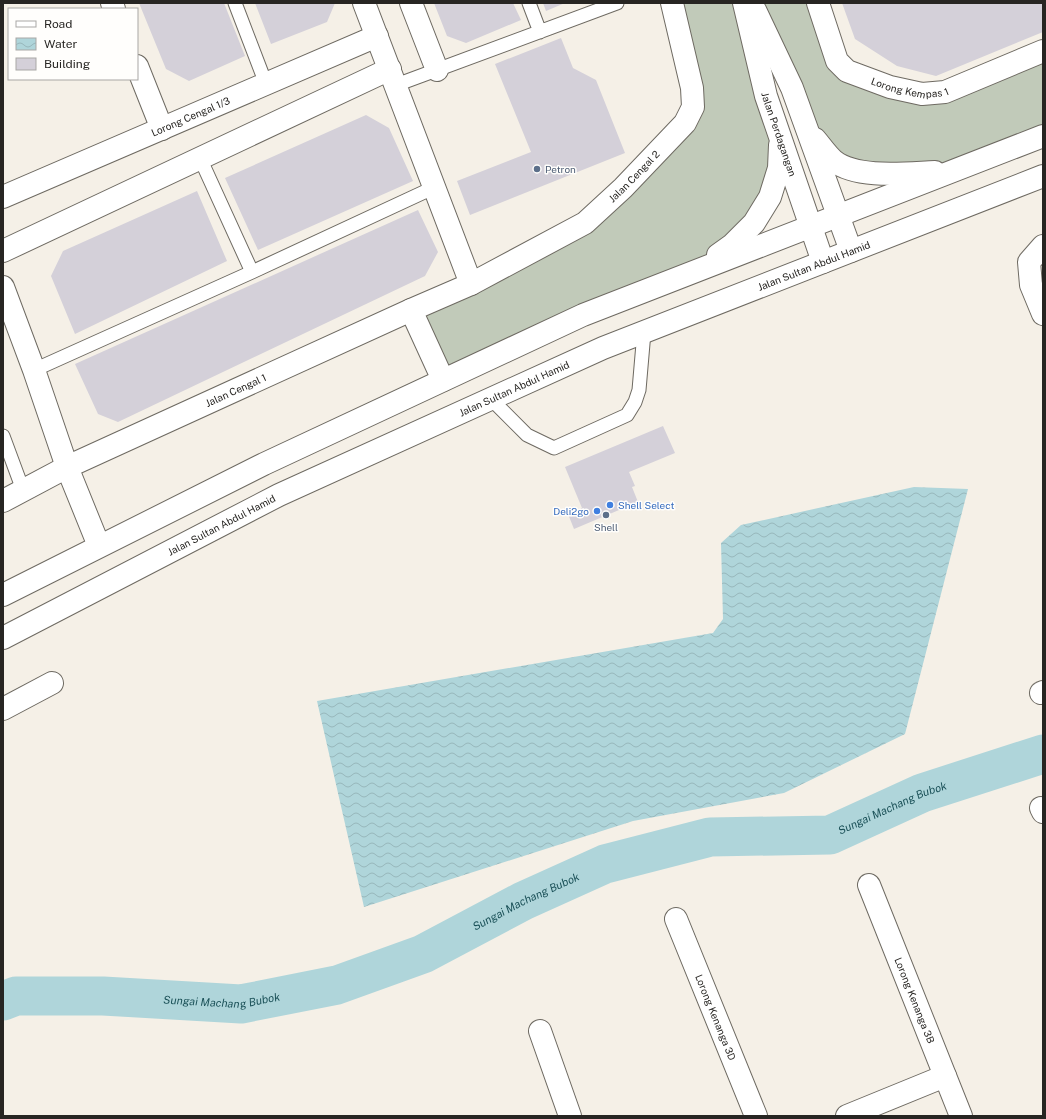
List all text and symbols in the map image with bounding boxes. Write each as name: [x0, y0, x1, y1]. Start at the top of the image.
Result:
legend: [8, 8, 138, 80]
text: Road: [44, 17, 72, 31]
text: Water: [44, 37, 78, 51]
text: Building: [44, 57, 90, 71]
street label: Lorong Kempas 1: [870, 75, 951, 101]
street label: Jalan Perdagangan: [759, 91, 799, 178]
street label: Lorong Cengal 1/3: [149, 94, 232, 139]
street label: Jalan Cengal 2: [606, 148, 662, 204]
place label: Petron: [545, 163, 576, 175]
marker: Petron: [532, 164, 542, 174]
street label: Jalan Sultan Abdul Hamid: [756, 238, 872, 293]
street label: Jalan Sultan Abdul Hamid: [457, 358, 571, 419]
street label: Jalan Cengal 1: [203, 371, 268, 409]
street label: Jalan Sultan Abdul Hamid: [166, 492, 277, 558]
place label: Shell Select: [618, 499, 674, 511]
marker: Shell Select: [605, 500, 615, 510]
place label: Deli2go: [553, 505, 589, 517]
marker: Deli2go: [592, 506, 602, 516]
marker: Shell: [601, 510, 611, 520]
place label: Shell: [594, 521, 618, 533]
water label: Sungai Machang Bubok: [836, 779, 948, 837]
water label: Sungai Machang Bubok: [470, 870, 581, 933]
street label: Lorong Kenanga 3B: [892, 955, 938, 1045]
street label: Lorong Kenanga 3D: [693, 972, 739, 1062]
water label: Sungai Machang Bubok: [163, 990, 281, 1010]

